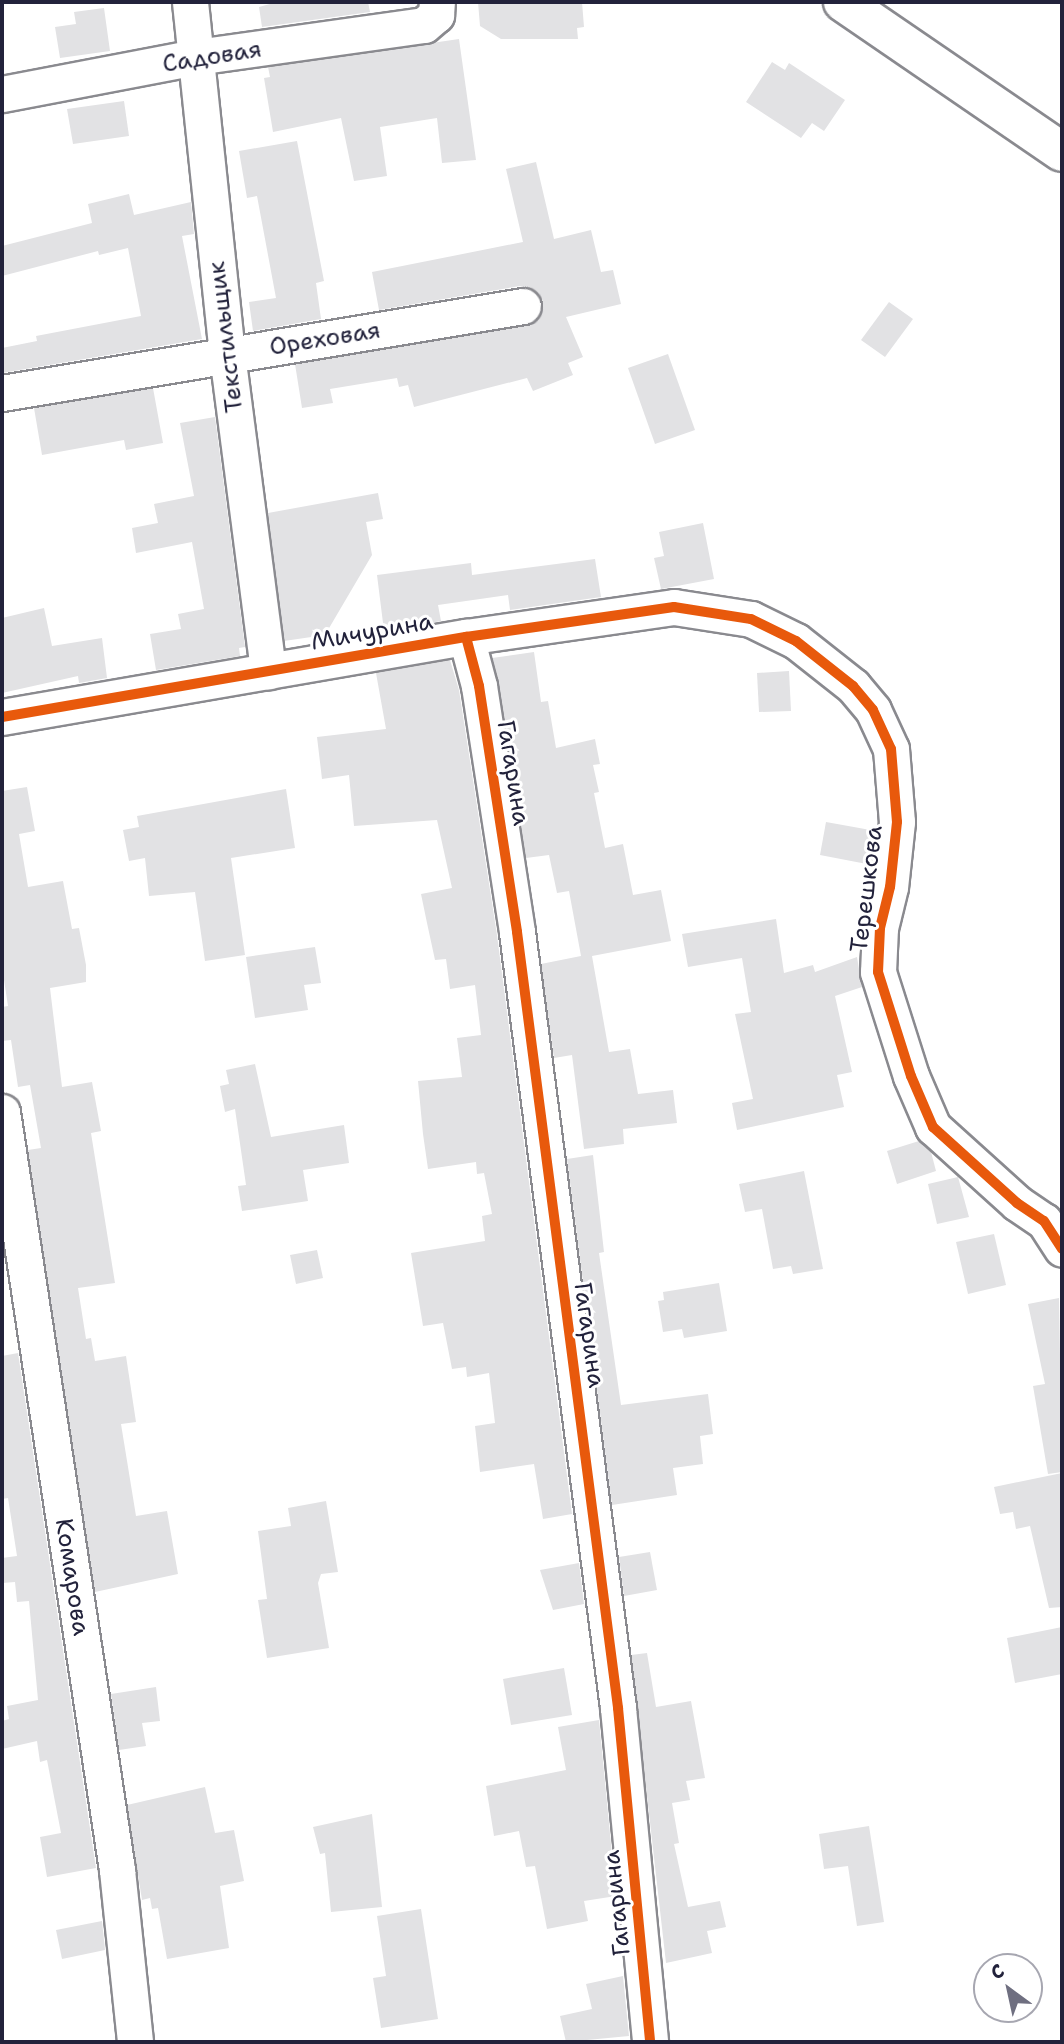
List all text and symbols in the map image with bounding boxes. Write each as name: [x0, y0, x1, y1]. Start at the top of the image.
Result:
street label: Садовая: [160, 35, 264, 79]
street label: Текстильщик: [202, 260, 250, 414]
street label: Ореховая: [267, 316, 383, 362]
street label: Мичурина: [309, 607, 435, 657]
street label: Гагарина: [490, 718, 536, 828]
street label: Терешкова: [845, 824, 889, 954]
street label: Гагарина: [567, 1280, 611, 1390]
street label: Комарова: [49, 1516, 95, 1638]
street label: Гагарина: [597, 1849, 637, 1957]
north arrow: [973, 1953, 1043, 2023]
text: С: [986, 1958, 1009, 1985]

